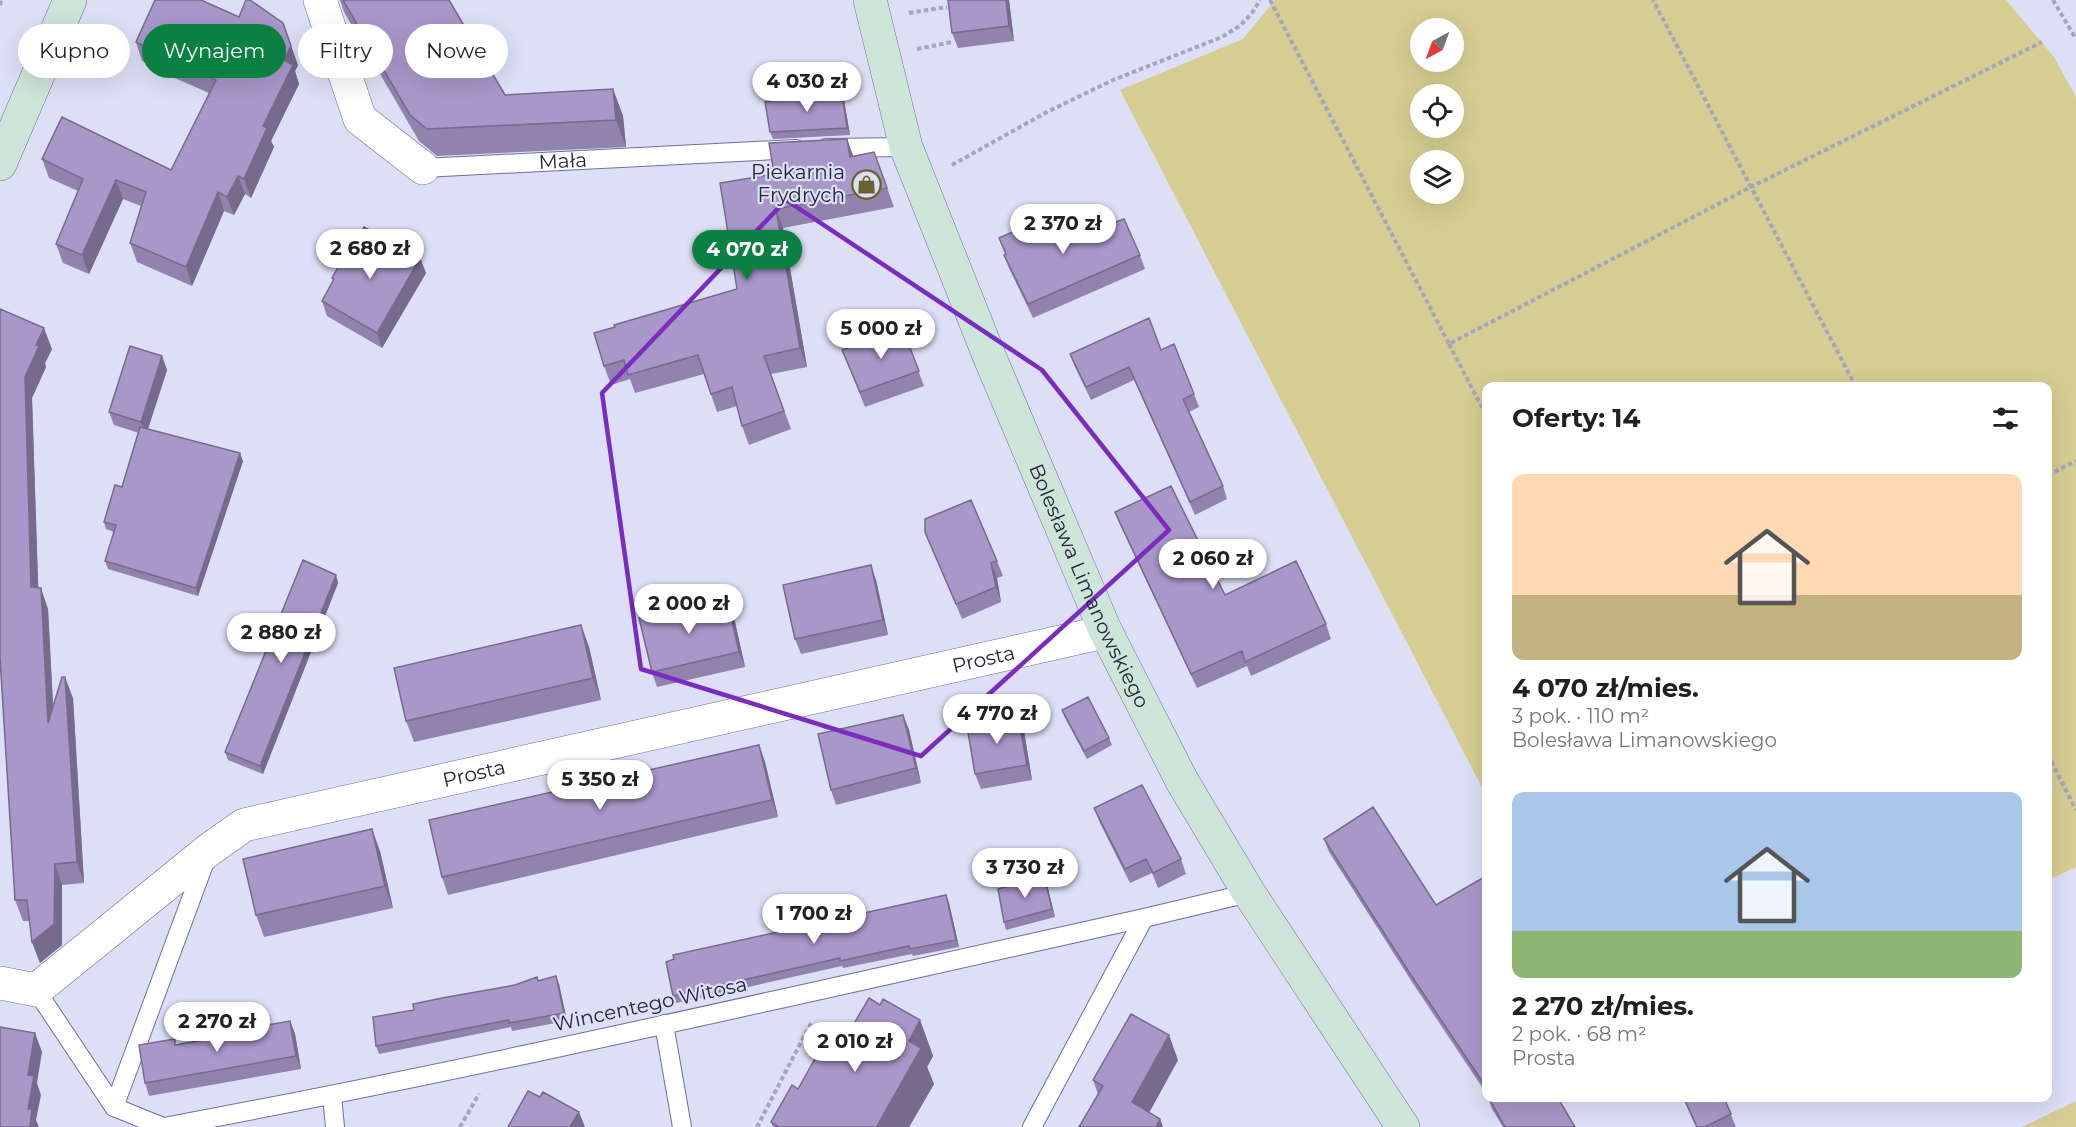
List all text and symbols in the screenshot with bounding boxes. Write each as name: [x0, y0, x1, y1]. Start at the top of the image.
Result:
north arrow: [1410, 18, 1464, 72]
map controls: [1410, 18, 1464, 204]
chip: Kupno: [18, 24, 130, 78]
chip: Wynajem: [142, 24, 286, 78]
chip: Filtry: [298, 24, 393, 78]
chip: Nowe: [405, 24, 508, 78]
pin: 4 030 zł: [745, 62, 869, 113]
text: 4 030 zł: [766, 69, 848, 93]
button: locate: [1410, 84, 1464, 138]
street label: Mała: [538, 148, 588, 174]
button: layers: [1410, 150, 1464, 204]
place label: Piekarnia Frydrych: [751, 160, 845, 207]
shop icon: Piekarnia Frydrych: [850, 168, 882, 200]
pin: 2 370 zł: [1001, 204, 1125, 255]
text: 2 370 zł: [1024, 211, 1102, 235]
pin: 2 680 zł: [308, 229, 432, 280]
pin: 4 070 zł: [685, 230, 809, 281]
text: 2 680 zł: [330, 236, 410, 260]
text: 4 070 zł: [706, 237, 788, 261]
pin: 5 000 zł: [819, 309, 943, 360]
text: 5 000 zł: [840, 316, 922, 340]
text: Oferty: 14: [1512, 402, 1640, 434]
icon: filters: [1989, 402, 2022, 435]
street label: Bolesława Limanowskiego: [1024, 460, 1155, 712]
icon: home: [1713, 513, 1821, 621]
pin: 2 060 zł: [1151, 539, 1275, 590]
text: 2 060 zł: [1173, 546, 1253, 570]
pin: 2 000 zł: [627, 584, 751, 635]
text: 2 000 zł: [648, 591, 730, 615]
pin: 2 880 zł: [219, 613, 343, 664]
text: 2 880 zł: [241, 620, 321, 644]
street label: Prosta: [950, 640, 1017, 678]
text: 4 070 zł/mies.: [1512, 672, 1699, 704]
pin: 4 770 zł: [935, 694, 1059, 745]
text: 4 770 zł: [957, 701, 1037, 725]
text: 3 pok. · 110 m²: [1512, 704, 1649, 728]
text: Bolesława Limanowskiego: [1512, 728, 1777, 752]
street label: Prosta: [440, 755, 508, 792]
pin: 5 350 zł: [538, 760, 662, 811]
text: 5 350 zł: [561, 767, 639, 791]
icon: home: [1713, 831, 1821, 939]
pin: 3 730 zł: [963, 848, 1087, 899]
text: 3 730 zł: [986, 855, 1064, 879]
pin: 1 700 zł: [752, 894, 876, 945]
text: 1 700 zł: [776, 901, 852, 925]
street label: Wincentego Witosa: [551, 972, 749, 1036]
text: 2 270 zł/mies.: [1512, 990, 1694, 1022]
pin: 2 270 zł: [155, 1002, 279, 1053]
text: 2 270 zł: [178, 1009, 256, 1033]
pin: 2 010 zł: [793, 1022, 917, 1073]
text: 2 pok. · 68 m²: [1512, 1022, 1647, 1046]
text: 2 010 zł: [817, 1029, 893, 1053]
text: Prosta: [1512, 1046, 1576, 1070]

